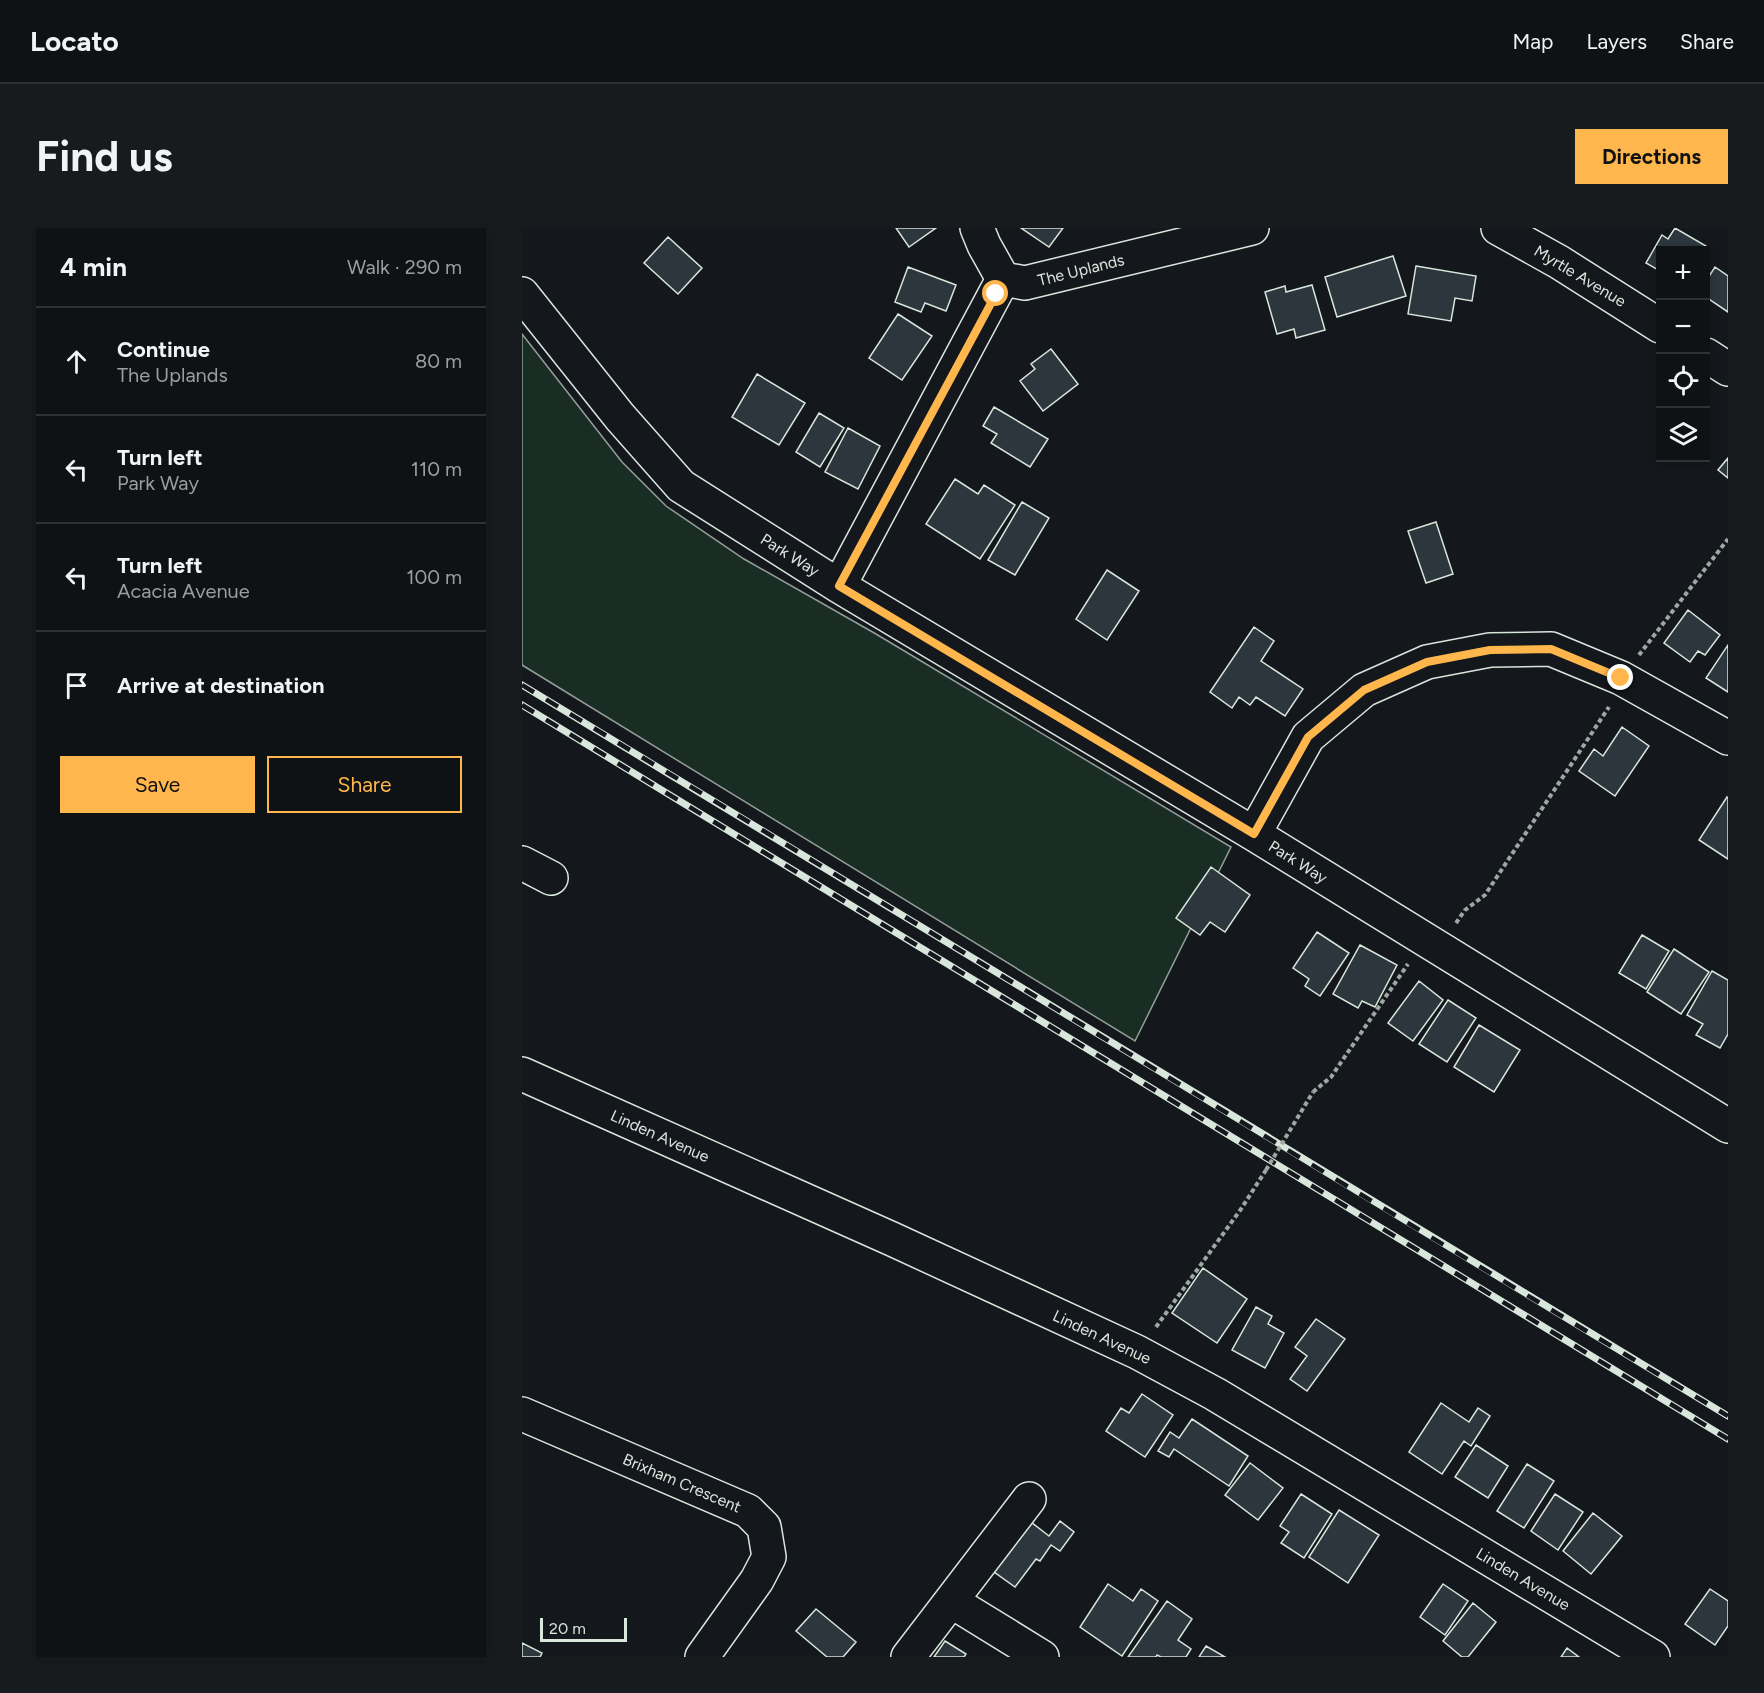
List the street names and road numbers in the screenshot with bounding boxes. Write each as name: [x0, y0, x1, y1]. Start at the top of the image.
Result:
street label: Myrtle Avenue: [1531, 241, 1630, 311]
street label: The Uplands: [1036, 250, 1126, 290]
street label: Park Way: [757, 530, 823, 581]
street label: Park Way: [1265, 837, 1331, 888]
street label: Linden Avenue: [608, 1106, 713, 1166]
street label: Linden Avenue: [1050, 1306, 1154, 1368]
street label: Brixham Crescent: [620, 1450, 744, 1516]
street label: Linden Avenue: [1473, 1544, 1574, 1615]

